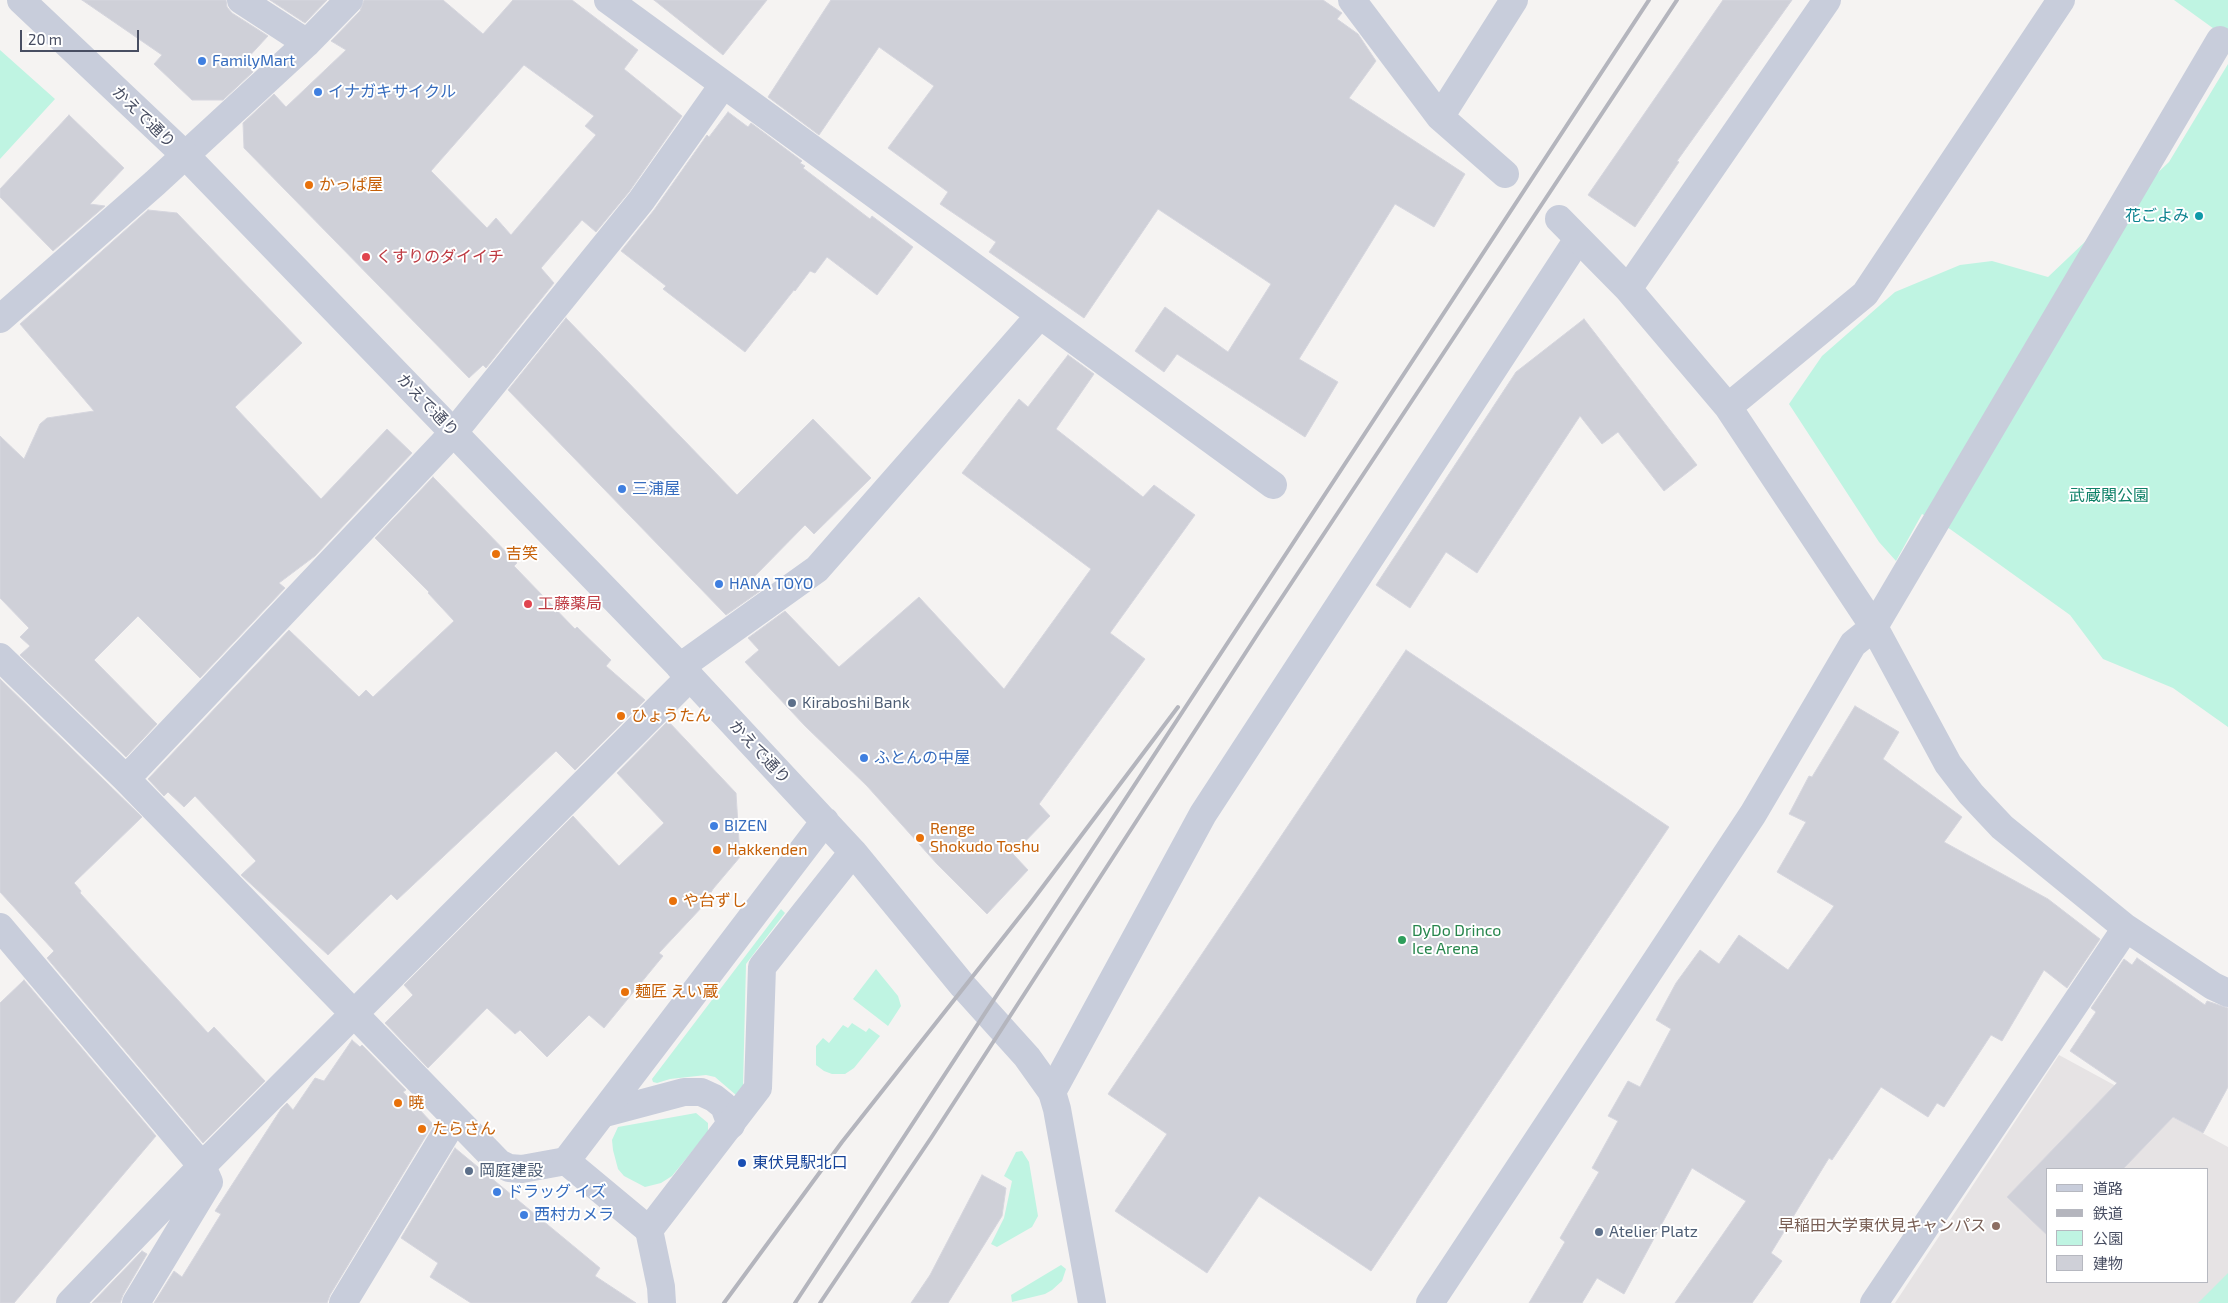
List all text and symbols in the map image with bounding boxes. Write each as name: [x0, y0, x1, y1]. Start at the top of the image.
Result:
scale bar: [22, 20, 141, 52]
text: 20 m: [28, 30, 62, 48]
place label: FamilyMart: [212, 51, 295, 71]
marker: FamilyMart: [196, 55, 208, 67]
street label: かえで通り: [109, 82, 179, 152]
place label: イナガキサイクル: [328, 82, 456, 102]
marker: イナガキサイクル: [312, 86, 324, 98]
place label: かっぱ屋: [319, 175, 383, 195]
marker: かっぱ屋: [303, 179, 315, 191]
place label: 花ごよみ: [2125, 206, 2189, 226]
marker: 花ごよみ: [2193, 210, 2205, 222]
place label: くすりのダイイチ: [376, 247, 504, 267]
marker: くすりのダイイチ: [360, 251, 372, 263]
street label: かえで通り: [393, 370, 463, 440]
place label: 三浦屋: [632, 479, 680, 499]
marker: 三浦屋: [616, 483, 628, 495]
park label: 武蔵関公園: [2069, 486, 2149, 506]
place label: 吉笑: [506, 544, 538, 564]
marker: 吉笑: [490, 548, 502, 560]
place label: HANA TOYO: [729, 574, 814, 594]
marker: HANA TOYO: [713, 578, 725, 590]
place label: 工藤薬局: [538, 594, 602, 614]
marker: 工藤薬局: [522, 598, 534, 610]
place label: Kiraboshi Bank: [802, 693, 910, 713]
marker: Kiraboshi Bank: [786, 697, 798, 709]
place label: ひょうたん: [631, 706, 711, 726]
marker: ひょうたん: [615, 710, 627, 722]
street label: かえで通り: [726, 716, 794, 788]
place label: ふとんの中屋: [874, 748, 970, 768]
marker: ふとんの中屋: [858, 752, 870, 764]
place label: BIZEN: [724, 816, 767, 836]
place label: Renge Shokudo Toshu: [930, 819, 1040, 857]
marker: BIZEN: [708, 820, 720, 832]
marker: Renge Shokudo Toshu: [914, 832, 926, 844]
place label: Hakkenden: [727, 840, 807, 860]
marker: Hakkenden: [711, 844, 723, 856]
place label: や台ずし: [683, 891, 747, 911]
marker: や台ずし: [667, 895, 679, 907]
place label: DyDo Drinco Ice Arena: [1412, 921, 1501, 959]
marker: DyDo Drinco Ice Arena: [1396, 934, 1408, 946]
place label: 麺匠 えい蔵: [635, 982, 719, 1002]
marker: 麺匠 えい蔵: [619, 986, 631, 998]
place label: 暁: [408, 1093, 424, 1113]
marker: 暁: [392, 1097, 404, 1109]
place label: たらさん: [432, 1119, 496, 1139]
marker: たらさん: [416, 1123, 428, 1135]
place label: 東伏見駅北口: [752, 1153, 848, 1173]
marker: 東伏見駅北口: [736, 1157, 748, 1169]
place label: 岡庭建設: [479, 1161, 543, 1181]
marker: 岡庭建設: [463, 1165, 475, 1177]
legend: [2046, 1168, 2208, 1283]
text: 道路: [2093, 1179, 2123, 1197]
place label: ドラッグ イズ: [507, 1182, 607, 1202]
marker: ドラッグ イズ: [491, 1186, 503, 1198]
text: 鉄道: [2093, 1204, 2123, 1222]
place label: 西村カメラ: [534, 1205, 614, 1225]
marker: 西村カメラ: [518, 1209, 530, 1221]
place label: 早稲田大学東伏見キャンパス: [1778, 1216, 1986, 1236]
marker: 早稲田大学東伏見キャンパス: [1990, 1220, 2002, 1232]
place label: Atelier Platz: [1609, 1222, 1698, 1242]
marker: Atelier Platz: [1593, 1226, 1605, 1238]
text: 公園: [2093, 1229, 2123, 1247]
text: 建物: [2093, 1254, 2123, 1272]

